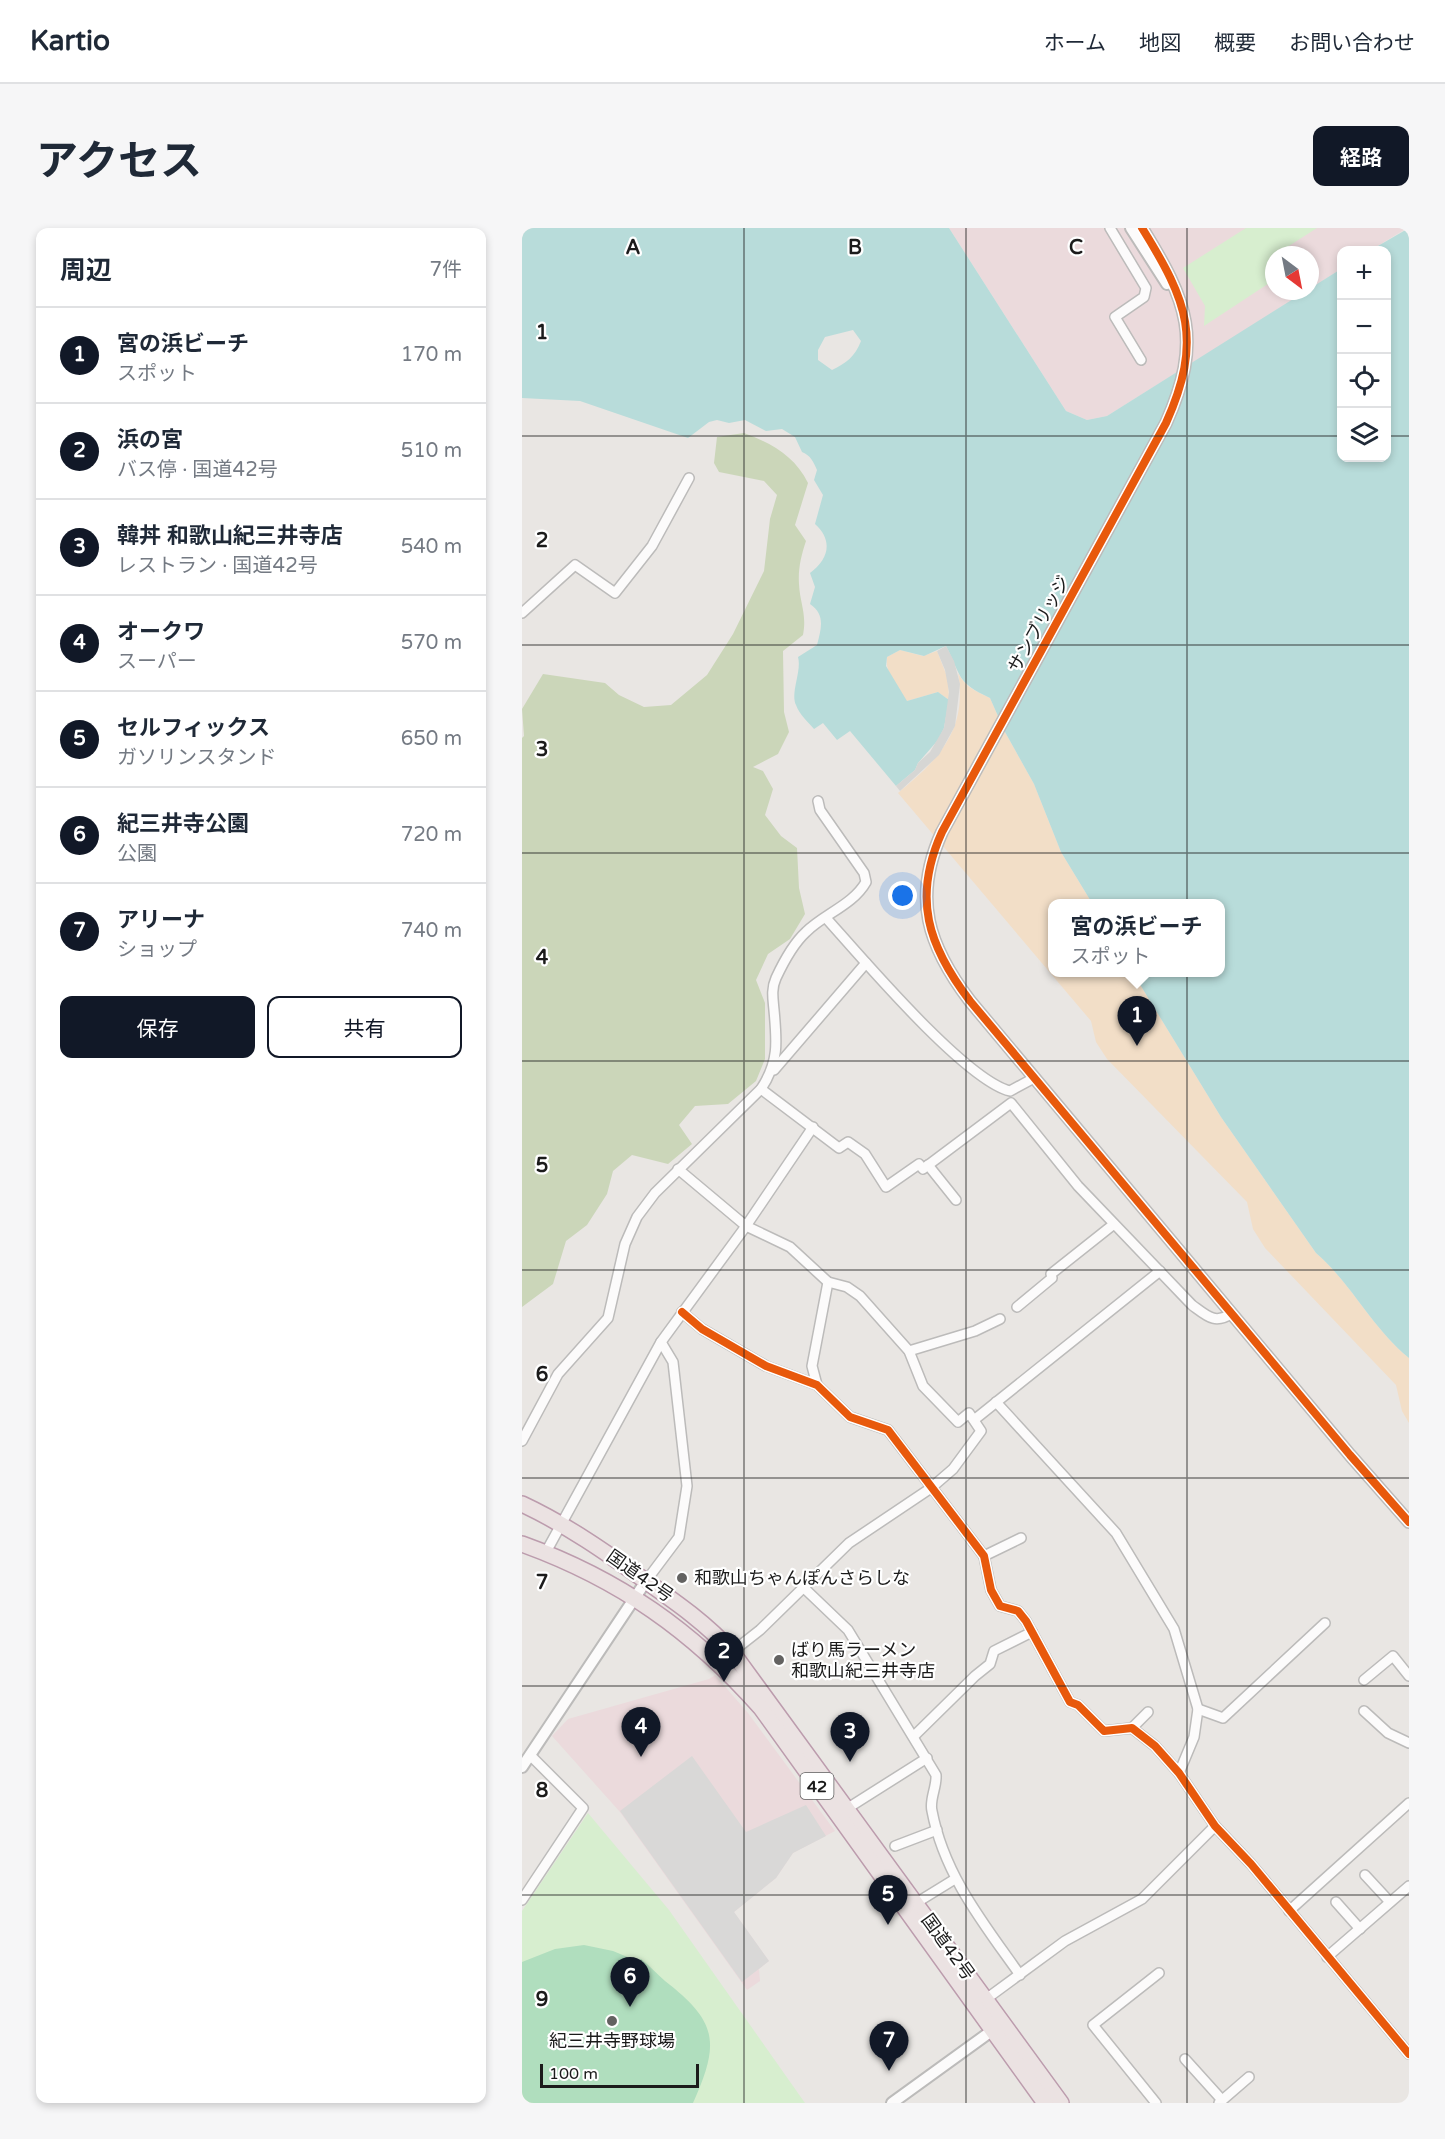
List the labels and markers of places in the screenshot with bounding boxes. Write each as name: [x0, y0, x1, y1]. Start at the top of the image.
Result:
pin: 1: [1118, 996, 1156, 1046]
place label: 和歌山ちゃんぽんさらしな: [694, 1567, 910, 1589]
marker: 和歌山ちゃんぽんさらしな: [675, 1571, 689, 1585]
pin: 2: [704, 1632, 744, 1682]
place label: ばり馬ラーメン 和歌山紀三井寺店: [791, 1639, 935, 1682]
marker: ばり馬ラーメン 和歌山紀三井寺店: [772, 1653, 786, 1667]
pin: 4: [622, 1708, 660, 1757]
pin: 3: [830, 1712, 870, 1762]
pin: 5: [868, 1876, 908, 1925]
pin: 6: [610, 1958, 650, 2007]
marker: 紀三井寺野球場: [605, 2014, 619, 2028]
pin: 7: [870, 2022, 908, 2071]
place label: 紀三井寺野球場: [549, 2030, 675, 2052]

